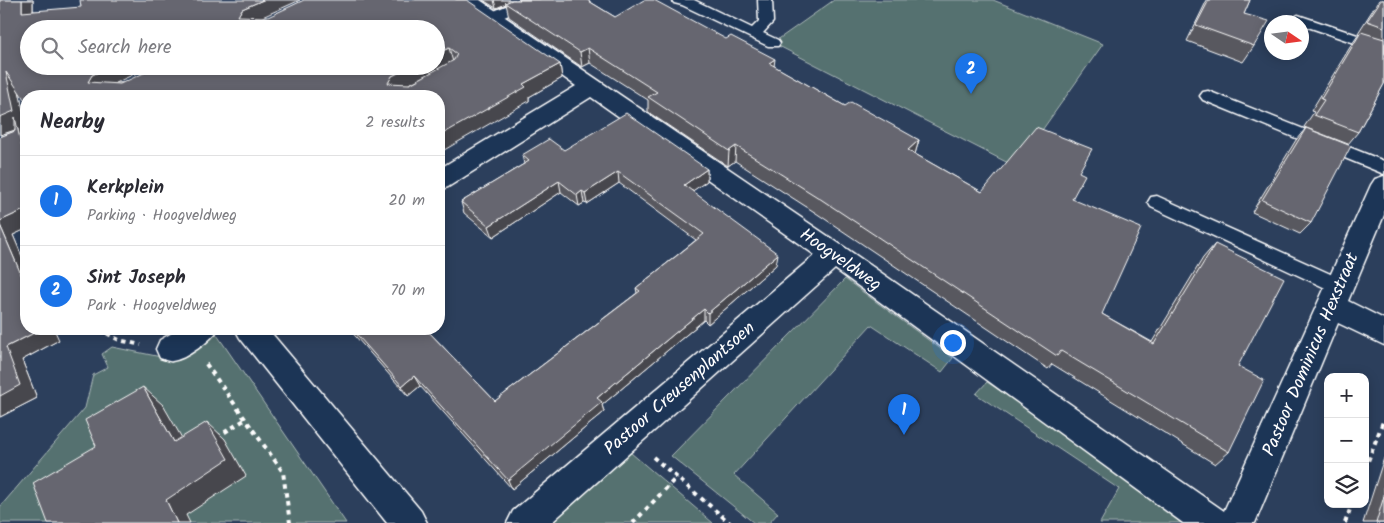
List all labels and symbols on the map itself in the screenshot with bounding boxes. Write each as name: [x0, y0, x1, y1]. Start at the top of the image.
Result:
north arrow: [1264, 15, 1309, 60]
pin: 2: [955, 53, 987, 94]
street label: Hoogveldweg: [793, 221, 887, 299]
street label: Pastoor Dominicus Hexstraat: [1255, 247, 1368, 461]
street label: Pastoor Creusenplantsoen: [598, 315, 762, 463]
your location: [940, 330, 966, 356]
pin: 1: [888, 394, 920, 435]

